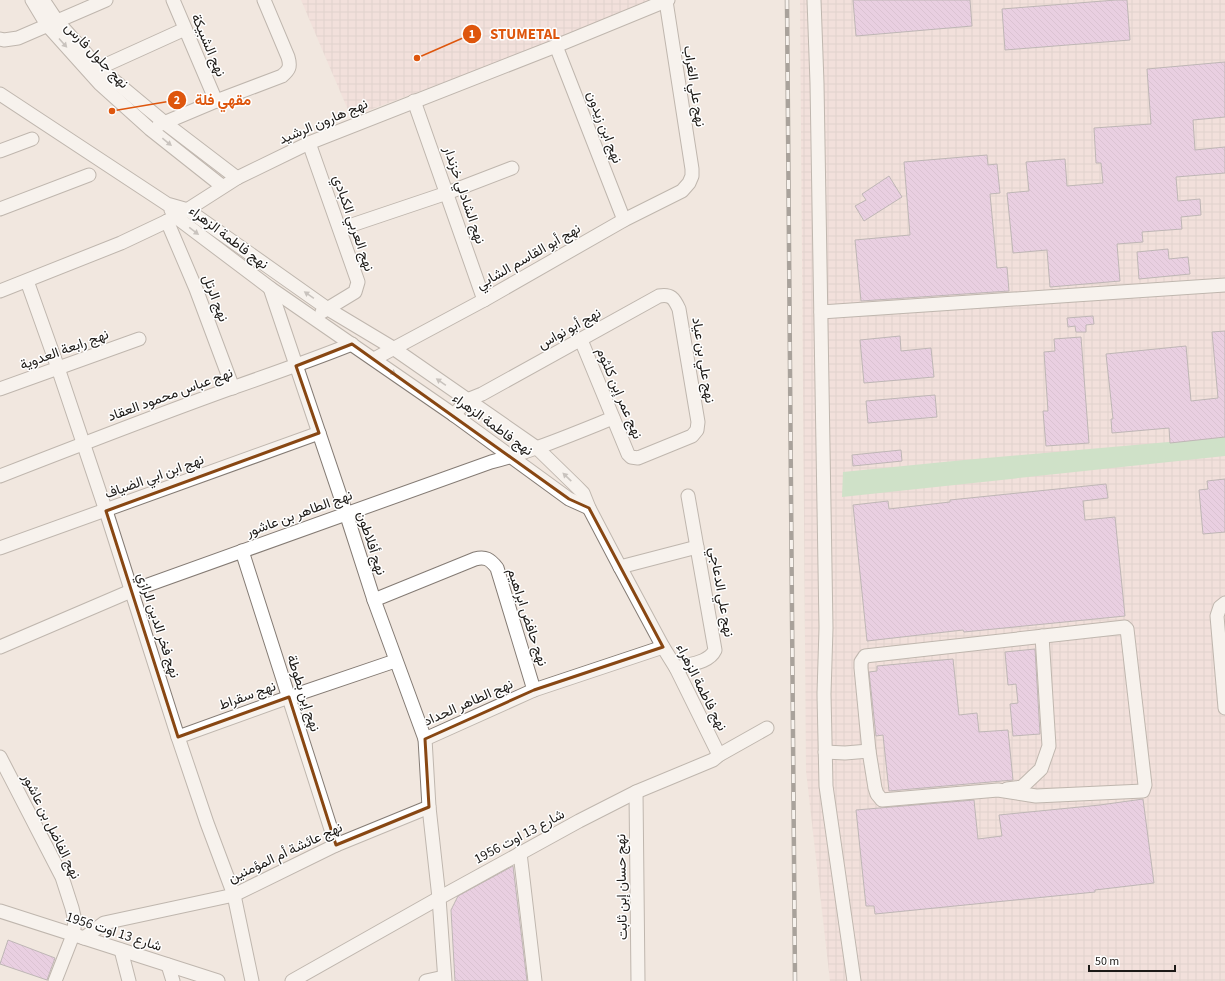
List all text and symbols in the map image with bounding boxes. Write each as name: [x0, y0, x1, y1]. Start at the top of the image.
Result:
street label: نهج الشبيكة: [186, 11, 230, 80]
street label: نهج جلول فارس: [59, 18, 133, 93]
callout: STUMETAL: [462, 20, 568, 47]
text: STUMETAL: [490, 24, 560, 45]
text: 1: [469, 26, 475, 43]
one-way arrow: [58, 38, 67, 48]
street label: نهج علي الغراب: [677, 44, 710, 129]
callout: مقهي فلة: [167, 87, 260, 114]
street label: نهج ابن زيدون: [581, 88, 627, 166]
text: مقهي فلة: [195, 90, 251, 113]
text: 2: [174, 92, 180, 109]
street label: نهج هارون الرشيد: [276, 94, 371, 150]
one-way arrow: [161, 138, 172, 146]
street label: نهج الشادلي خزندار: [437, 143, 490, 247]
street label: نهج العربي الكبادي: [326, 173, 379, 274]
street label: نهج فاطمة الزهراء: [184, 201, 272, 274]
street label: نهج أبو القاسم الشابي: [473, 219, 585, 296]
one-way arrow: [189, 227, 200, 235]
street label: نهج الرتل: [197, 272, 233, 325]
one-way arrow: [304, 291, 314, 299]
street label: نهج أبو نواس: [534, 303, 605, 355]
street label: نهج علي بن عياد: [685, 316, 720, 405]
street label: نهج رابعة العدوية: [17, 325, 112, 375]
street label: نهج عمر إبن كلثوم: [591, 345, 647, 442]
street label: نهج عباس محمود العقاد: [105, 363, 236, 427]
one-way arrow: [386, 367, 397, 375]
one-way arrow: [436, 378, 446, 386]
street label: نهج فاطمة الزهراء: [448, 389, 537, 461]
street label: نهج ابن ابي الضياف: [102, 450, 207, 505]
one-way arrow: [562, 472, 572, 481]
street label: نهج الطاهر بن عاشور: [242, 485, 355, 543]
street label: نهج أفلاطون: [351, 509, 391, 578]
street label: نهج علي الدعاجي: [702, 546, 739, 639]
street label: نهج حافض ابراهيم: [502, 566, 552, 669]
street label: نهج فخر الدين الرازي: [131, 570, 185, 681]
street label: نهج فاطمة الزهراء: [671, 640, 732, 734]
street label: نهج إبن بطوطة: [281, 652, 325, 734]
street label: نهج الطاهر الحداد: [421, 674, 516, 732]
street label: نهج سقراط: [216, 676, 279, 716]
street label: نهج الفاضل بن عاشور: [16, 769, 85, 883]
street label: شارع 13 اوت 1956: [471, 805, 568, 869]
street label: نهج عائشة أم المؤمنين: [225, 818, 346, 888]
street label: نهج حسان إبن ثابت: [611, 834, 633, 940]
street label: شارع 13 اوت 1956: [63, 907, 164, 957]
scale bar: [1089, 947, 1175, 973]
text: 50 m: [1095, 953, 1119, 970]

